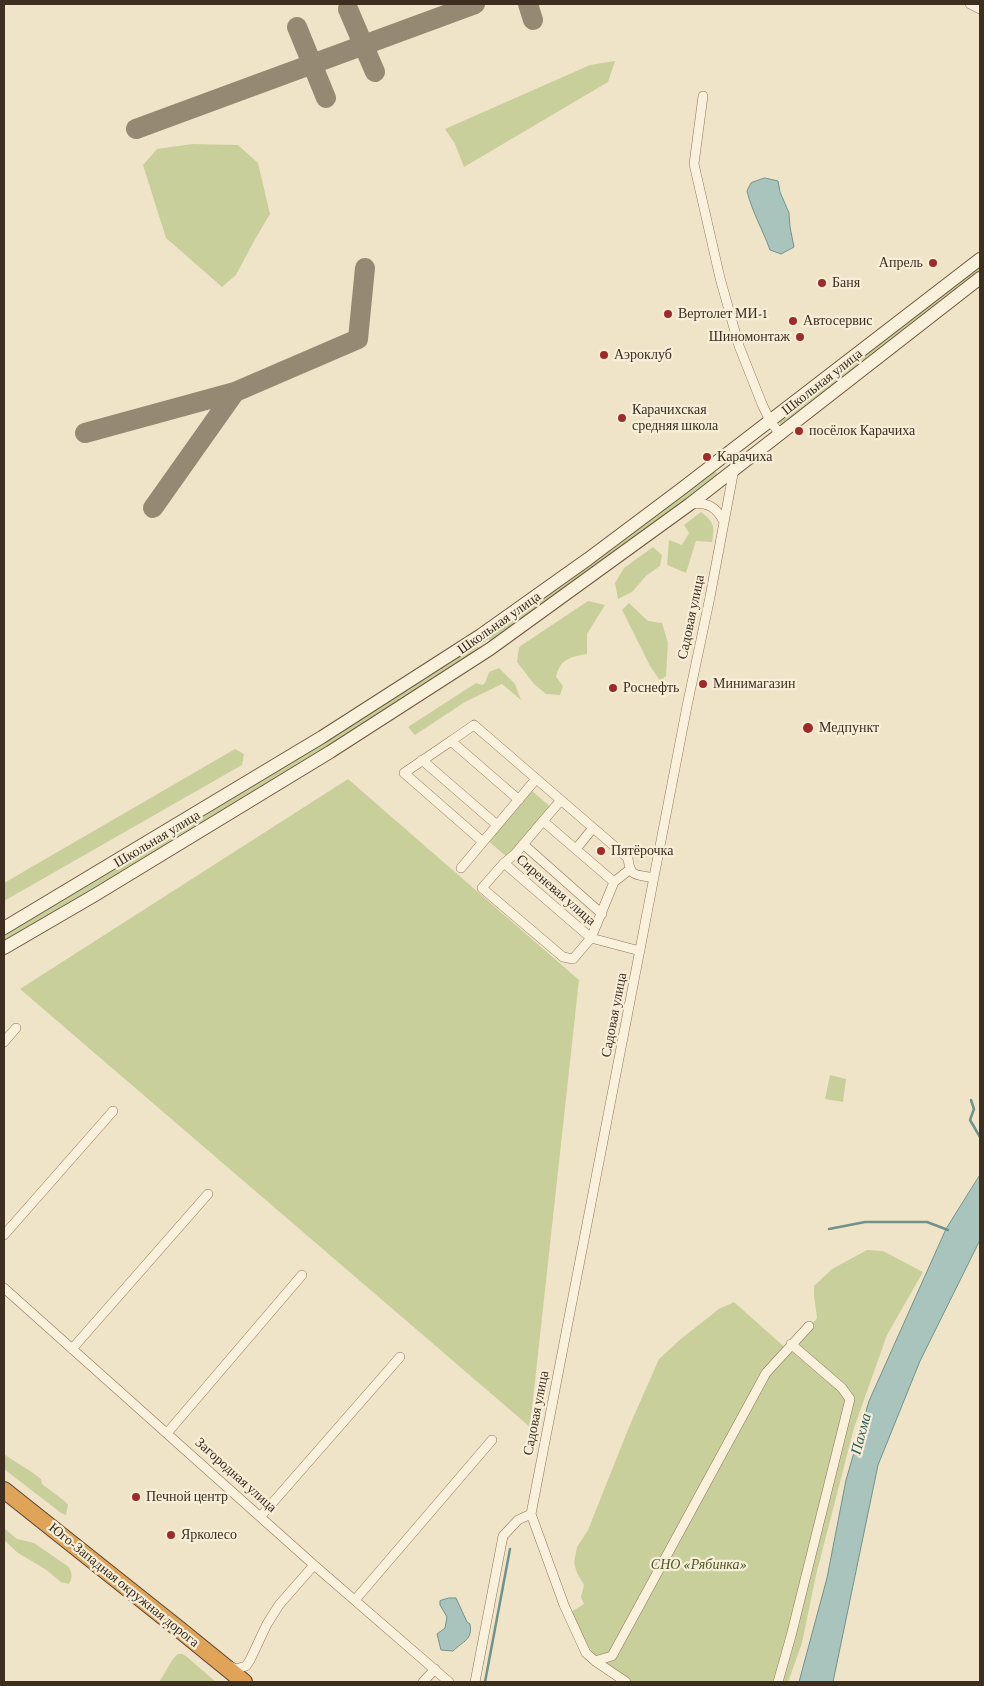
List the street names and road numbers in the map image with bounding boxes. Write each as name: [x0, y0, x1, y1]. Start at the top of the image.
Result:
street label: Школьная улица: [778, 345, 866, 419]
street label: Садовая улица: [674, 573, 708, 661]
street label: Школьная улица: [454, 588, 544, 658]
street label: Школьная улица: [111, 807, 203, 871]
street label: Сиреневая улица: [513, 851, 599, 929]
street label: Садовая улица: [598, 971, 630, 1059]
street label: Садовая улица: [520, 1369, 552, 1457]
street label: Загородная улица: [192, 1434, 280, 1516]
street label: Юго-Западная окружная дорога: [45, 1519, 203, 1651]

